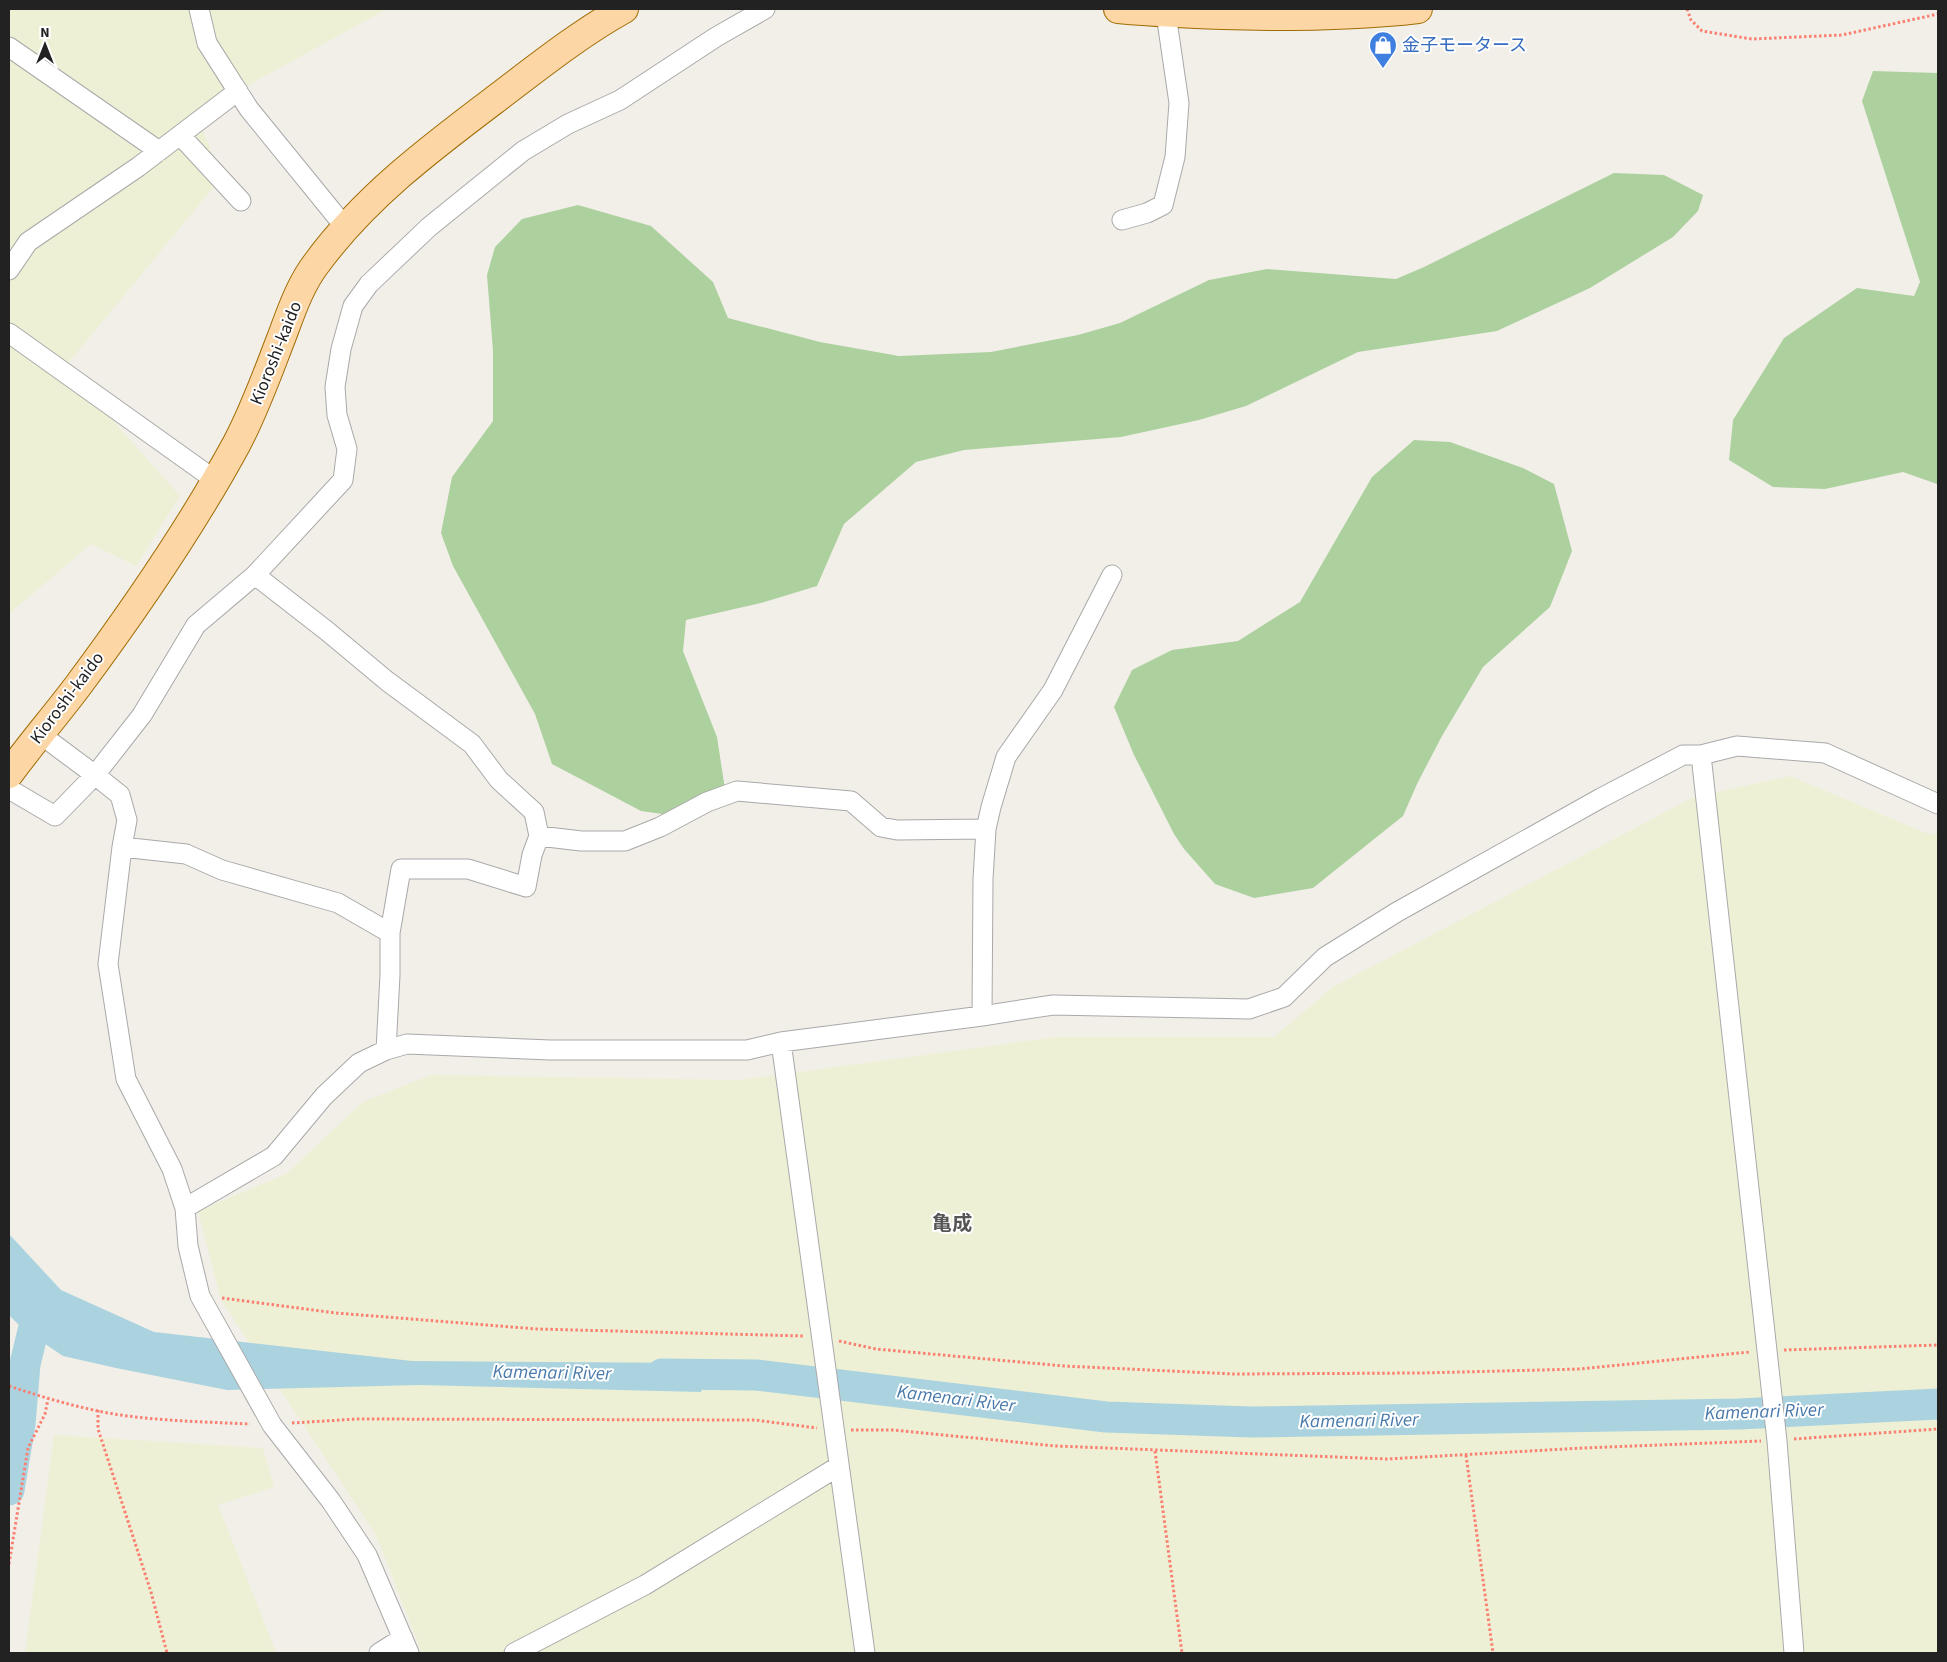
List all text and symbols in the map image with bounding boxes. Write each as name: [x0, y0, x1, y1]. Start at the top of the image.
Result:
north arrow: [20, 20, 70, 70]
text: N: [40, 23, 50, 43]
shop icon: 金子モータース: [1368, 30, 1398, 69]
place label: 金子モータース: [1402, 33, 1527, 58]
street label: Kioroshi-kaido: [244, 297, 308, 409]
street label: Kioroshi-kaido: [24, 647, 110, 749]
district label: 亀成: [932, 1210, 972, 1238]
water label: Kamenari River: [492, 1358, 613, 1388]
water label: Kamenari River: [895, 1378, 1018, 1420]
water label: Kamenari River: [1704, 1396, 1825, 1428]
water label: Kamenari River: [1299, 1406, 1420, 1436]

